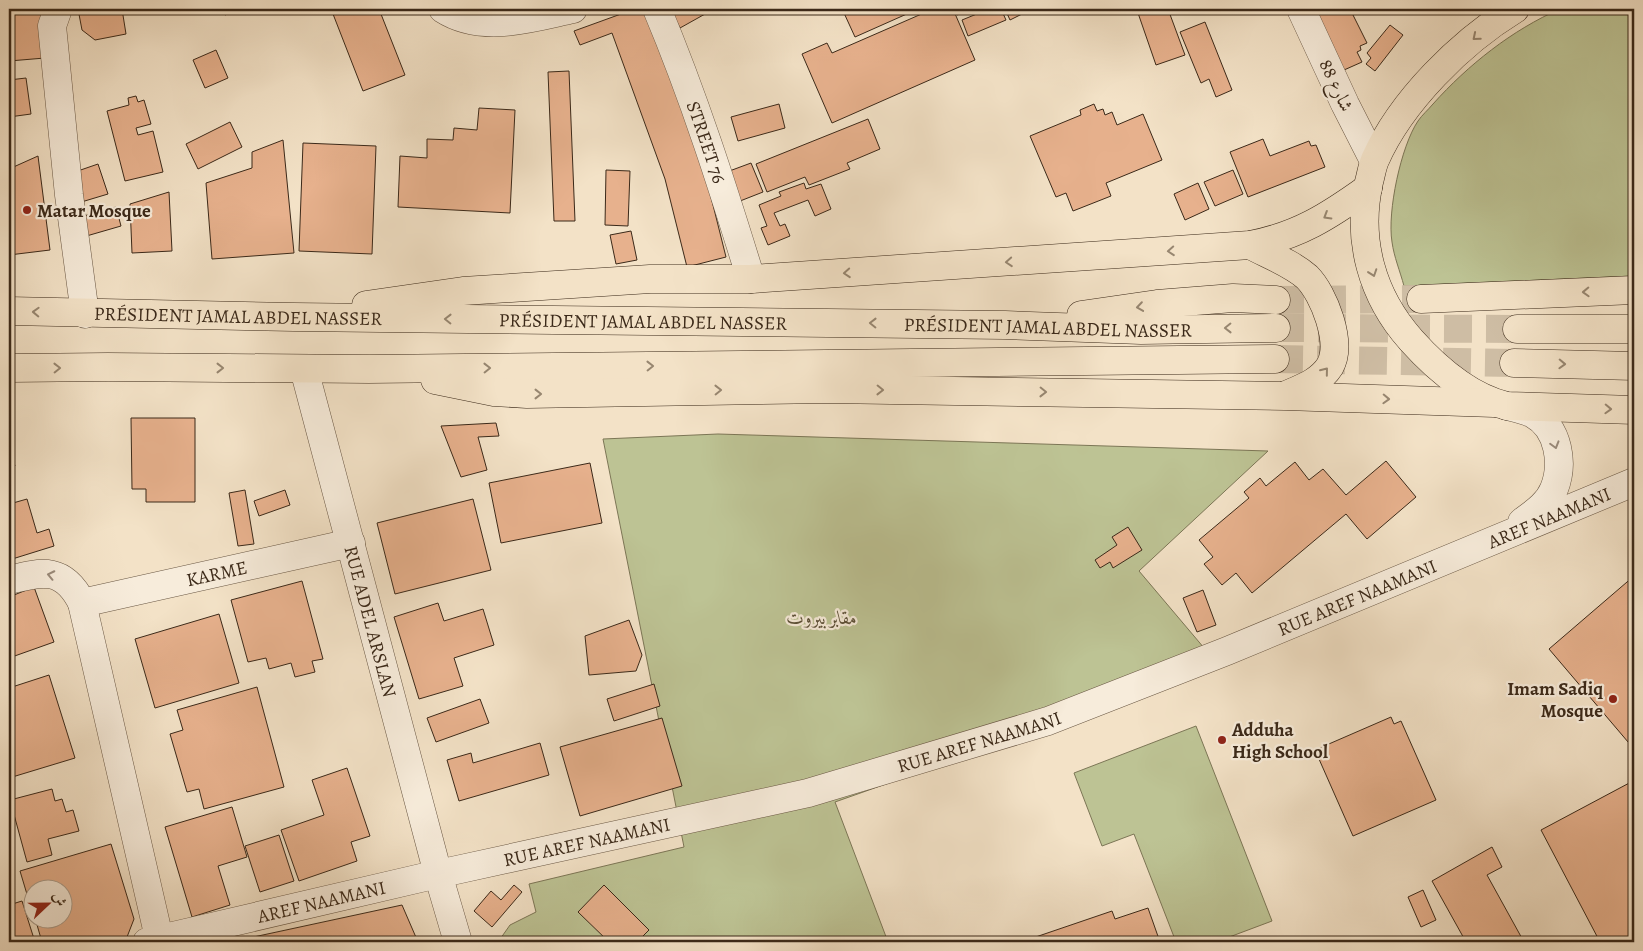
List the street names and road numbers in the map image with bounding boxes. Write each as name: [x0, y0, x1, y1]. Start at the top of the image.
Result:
street label: شارع 88: [1311, 55, 1360, 117]
street label: STREET 76: [680, 98, 732, 187]
street label: PRÉSIDENT JAMAL ABDEL NASSER: [94, 301, 382, 332]
street label: PRÉSIDENT JAMAL ABDEL NASSER: [499, 307, 787, 337]
street label: PRÉSIDENT JAMAL ABDEL NASSER: [904, 312, 1192, 344]
street label: AREF NAAMANI: [1483, 481, 1615, 556]
street label: RUE ADEL ARSLAN: [337, 543, 403, 701]
street label: RUE AREF NAAMANI: [1274, 553, 1441, 643]
street label: KARME: [184, 555, 250, 593]
street label: RUE AREF NAAMANI: [894, 705, 1065, 780]
street label: RUE AREF NAAMANI: [501, 812, 673, 873]
street label: AREF NAAMANI: [254, 875, 388, 930]

